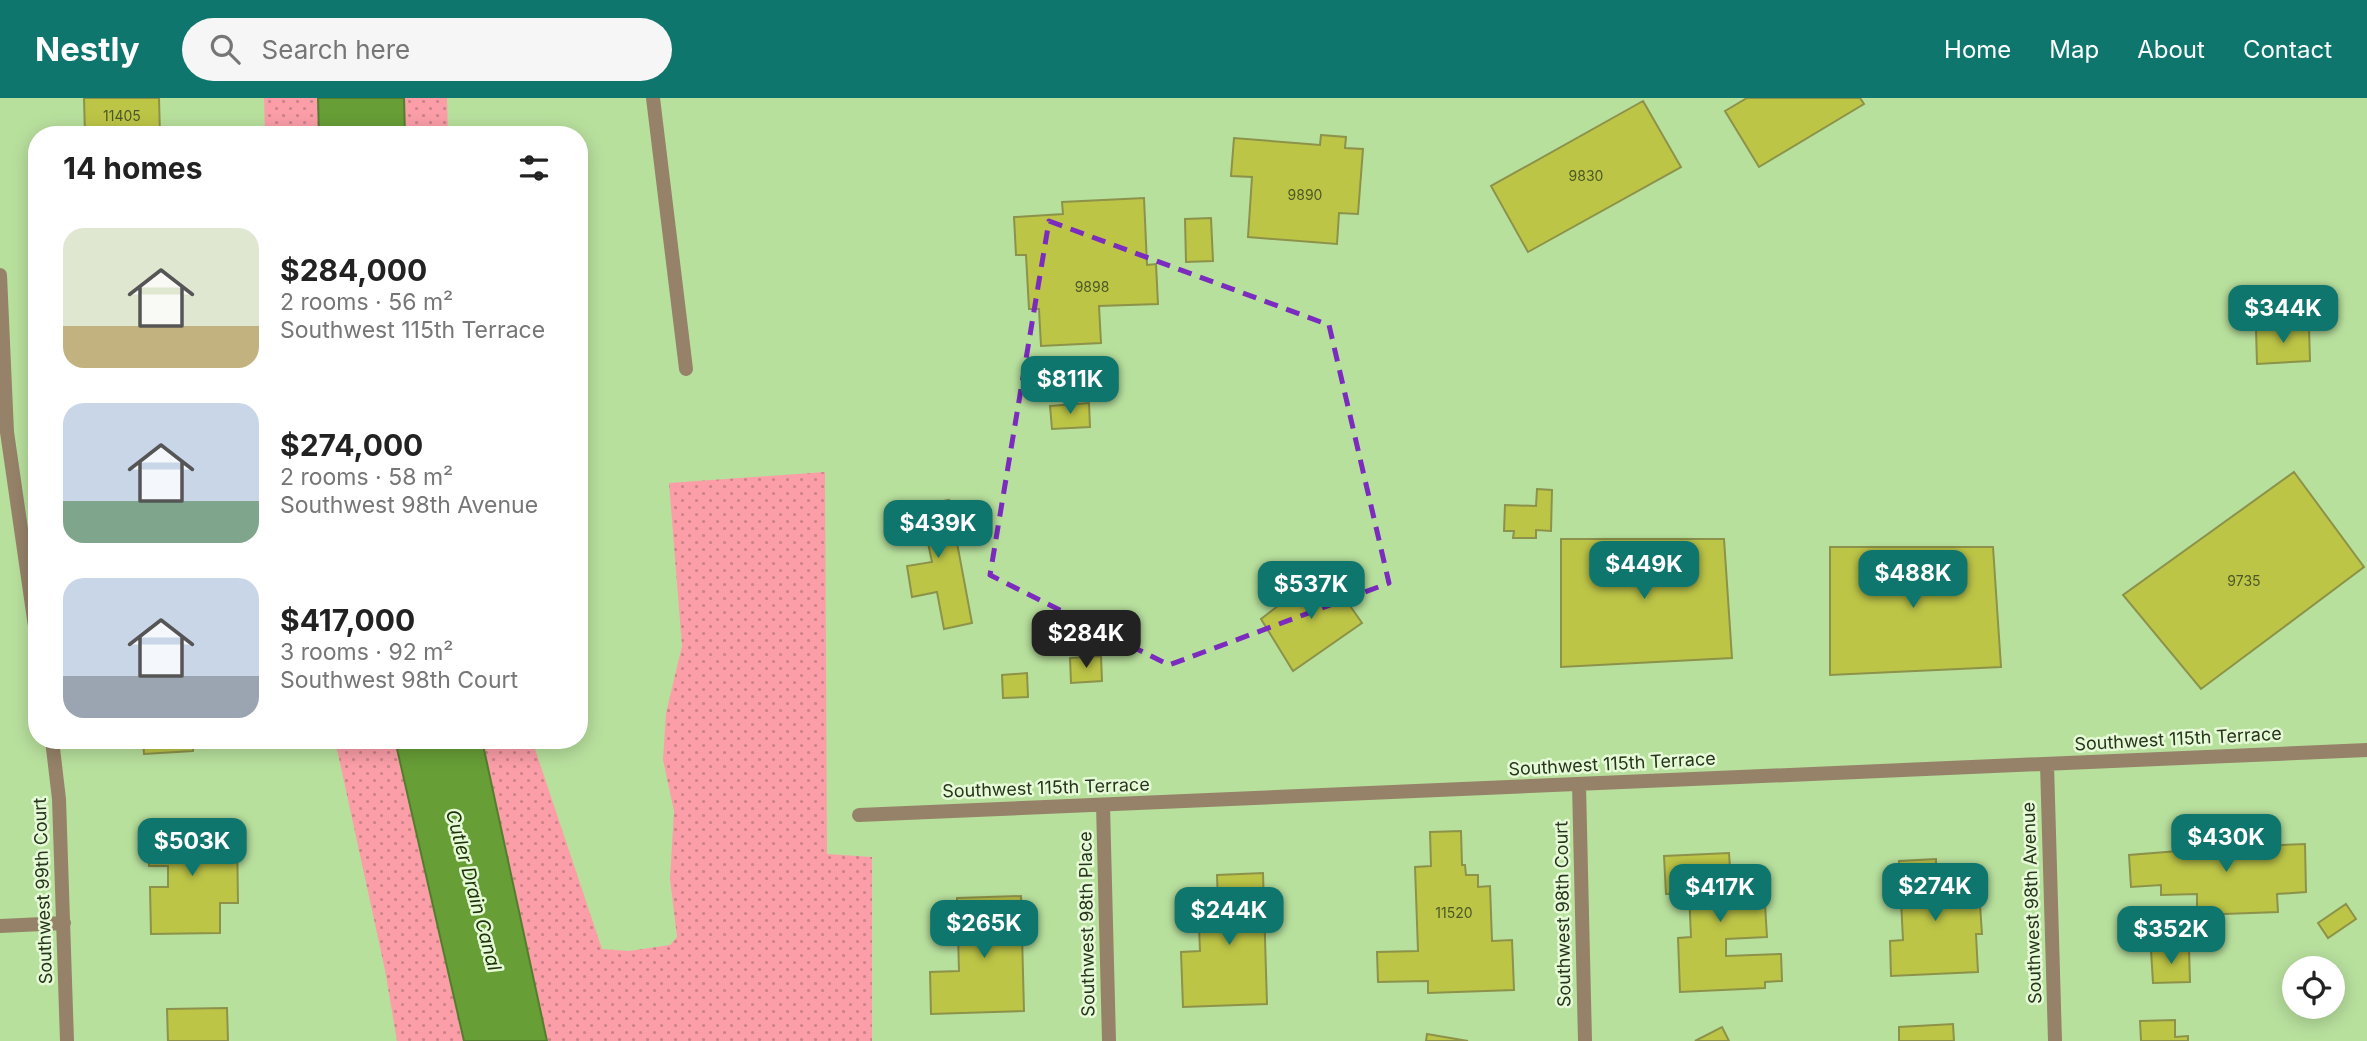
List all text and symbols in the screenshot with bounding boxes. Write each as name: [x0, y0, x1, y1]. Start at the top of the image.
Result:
search box: [182, 18, 672, 81]
text: Nestly: [35, 29, 140, 69]
icon: search: [206, 30, 244, 68]
text: Search here: [262, 34, 410, 65]
text: Home: [1944, 35, 2011, 64]
text: Map: [2049, 35, 2099, 64]
text: About: [2137, 35, 2205, 64]
text: Contact: [2243, 35, 2332, 64]
house number: 11405: [103, 107, 141, 124]
icon: filters: [515, 149, 553, 187]
text: 14 homes: [63, 150, 202, 186]
house number: 9830: [1569, 167, 1603, 184]
house number: 9890: [1288, 186, 1322, 203]
text: $284,000: [280, 252, 427, 288]
icon: home: [119, 256, 203, 340]
house number: 9898: [1075, 278, 1109, 295]
pin: $344K: [2234, 286, 2332, 345]
text: 2 rooms · 56 m²: [280, 288, 453, 316]
text: $344K: [2244, 294, 2322, 322]
text: Southwest 115th Terrace: [280, 316, 545, 344]
pin: $811K: [1021, 356, 1119, 416]
text: $811K: [1037, 365, 1103, 393]
text: $274,000: [280, 427, 423, 463]
icon: home: [119, 431, 203, 515]
text: 2 rooms · 58 m²: [280, 463, 453, 491]
text: Southwest 98th Avenue: [280, 491, 538, 519]
pin: $439K: [889, 500, 987, 560]
text: $439K: [900, 509, 976, 537]
pin: $449K: [1595, 542, 1693, 601]
text: $449K: [1605, 550, 1683, 578]
pin: $488K: [1864, 550, 1962, 610]
text: $488K: [1874, 559, 1952, 587]
pin: $537K: [1262, 561, 1360, 621]
text: $537K: [1274, 570, 1348, 598]
house number: 9735: [2227, 572, 2261, 589]
text: $417,000: [280, 602, 415, 638]
icon: home: [119, 606, 203, 690]
pin: $284K: [1037, 610, 1135, 670]
text: $284K: [1048, 619, 1124, 647]
text: 3 rooms · 92 m²: [280, 638, 453, 666]
text: Southwest 98th Court: [280, 666, 518, 694]
street label: Southwest 115th Terrace: [2074, 723, 2282, 754]
street label: Southwest 115th Terrace: [1508, 748, 1716, 779]
street label: Southwest 115th Terrace: [942, 773, 1150, 802]
street label: Southwest 99th Court: [29, 797, 56, 985]
street label: Southwest 98th Avenue: [2017, 802, 2046, 1004]
water label: Cutler Drain Canal: [441, 807, 506, 974]
pin: $430K: [2177, 814, 2275, 874]
pin: $503K: [143, 818, 241, 878]
street label: Southwest 98th Court: [1550, 821, 1575, 1007]
text: $430K: [2187, 823, 2265, 851]
text: $503K: [154, 827, 230, 855]
street label: Southwest 98th Place: [1074, 831, 1099, 1017]
pin: $417K: [1671, 864, 1769, 924]
pin: $274K: [1886, 864, 1984, 923]
text: $274K: [1898, 872, 1972, 900]
text: $417K: [1685, 873, 1755, 901]
pin: $244K: [1180, 888, 1278, 947]
text: $244K: [1191, 896, 1267, 924]
pin: $265K: [935, 900, 1033, 960]
house number: 11520: [1435, 904, 1473, 921]
pin: $352K: [2122, 906, 2220, 966]
text: $265K: [946, 909, 1022, 937]
text: $352K: [2133, 915, 2209, 943]
map controls: [2282, 956, 2345, 1019]
button: locate: [2282, 956, 2345, 1019]

